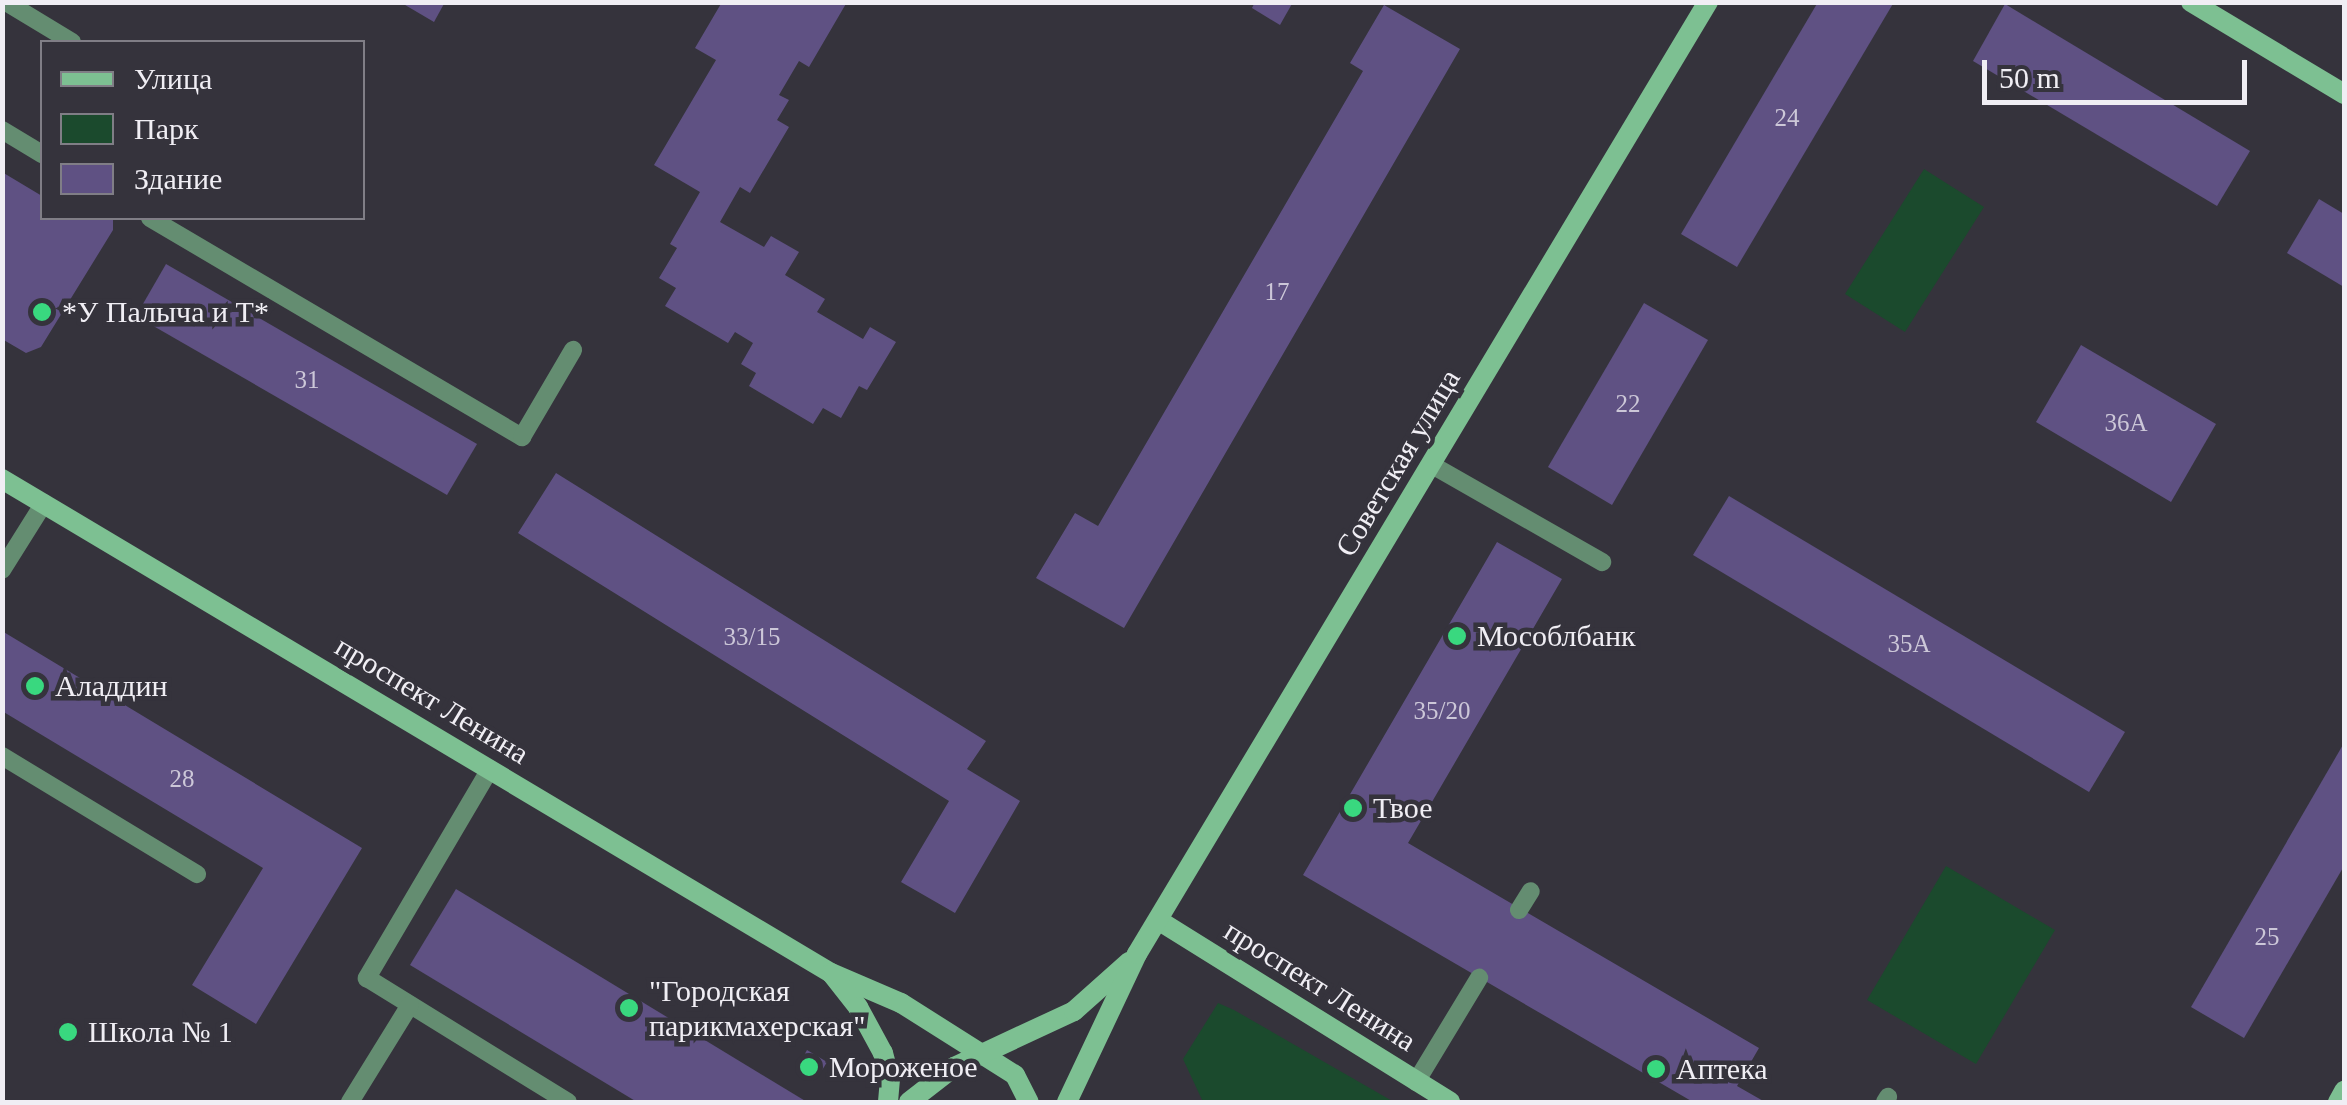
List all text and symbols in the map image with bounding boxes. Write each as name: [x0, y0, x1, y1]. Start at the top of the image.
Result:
legend: [40, 40, 365, 220]
scale bar: [1987, 40, 2252, 102]
text: 50 m: [1999, 61, 2060, 94]
text: Улица: [134, 62, 212, 95]
house number: 24: [1774, 103, 1800, 133]
text: Парк: [134, 112, 199, 145]
text: Здание: [134, 162, 222, 195]
house number: 17: [1264, 277, 1290, 307]
place label: *У Палыча и Т*: [62, 294, 269, 330]
marker: *У Палыча и Т*: [31, 301, 53, 323]
street label: Советская улица: [1328, 363, 1468, 563]
house number: 31: [294, 365, 320, 395]
house number: 22: [1616, 389, 1640, 419]
house number: 36А: [2104, 408, 2148, 438]
place label: Мособлбанк: [1477, 618, 1636, 654]
house number: 33/15: [724, 622, 780, 652]
marker: Мособлбанк: [1446, 625, 1468, 647]
street label: проспект Ленина: [329, 628, 535, 772]
house number: 35А: [1887, 629, 1931, 659]
place label: Аладдин: [55, 668, 168, 704]
marker: Аладдин: [24, 675, 46, 697]
house number: 35/20: [1414, 696, 1470, 726]
house number: 28: [170, 764, 194, 794]
place label: Твое: [1373, 790, 1432, 826]
marker: Твое: [1342, 797, 1364, 819]
street label: проспект Ленина: [1218, 913, 1422, 1059]
house number: 25: [2254, 922, 2280, 952]
place label: "Городская парикмахерская": [649, 973, 865, 1044]
marker: "Городская парикмахерская": [618, 997, 640, 1019]
place label: Школа № 1: [88, 1014, 233, 1050]
marker: Школа № 1: [57, 1021, 79, 1043]
place label: Мороженое: [829, 1049, 978, 1085]
place label: Аптека: [1676, 1051, 1768, 1087]
marker: Мороженое: [798, 1056, 820, 1078]
marker: Аптека: [1645, 1058, 1667, 1080]

